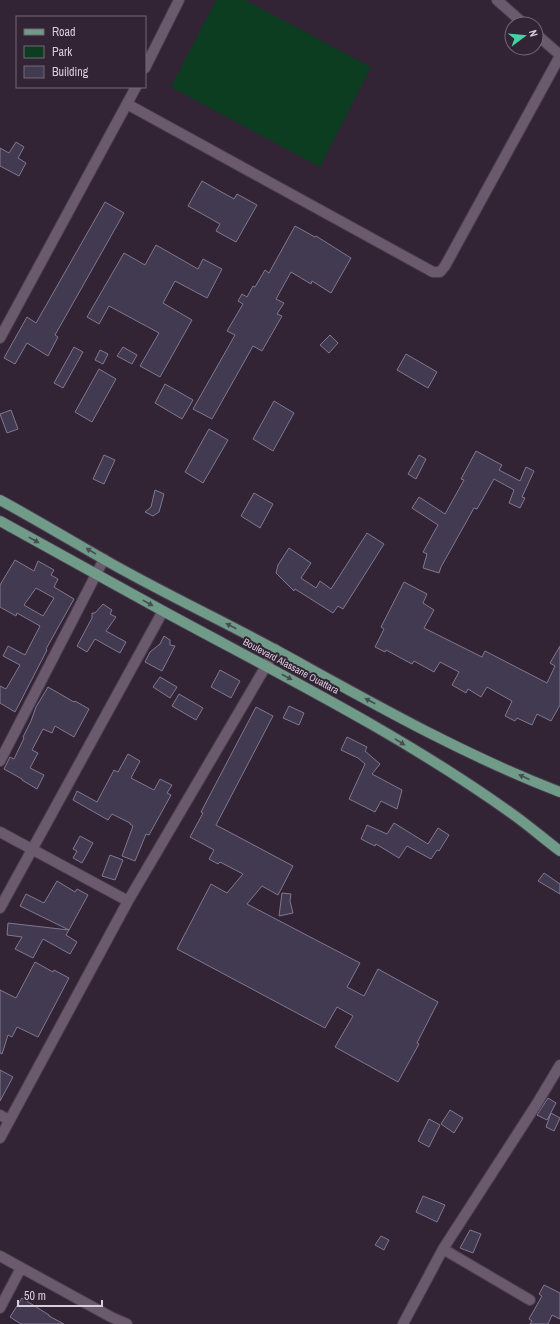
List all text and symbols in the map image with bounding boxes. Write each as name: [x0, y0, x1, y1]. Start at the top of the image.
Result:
legend: [16, 16, 146, 88]
north arrow: [504, 16, 544, 56]
text: Road: [52, 24, 76, 40]
text: N: [526, 28, 541, 38]
text: Park: [52, 44, 72, 60]
text: Building: [52, 64, 89, 80]
one-way arrow: [28, 536, 40, 543]
one-way arrow: [85, 548, 97, 555]
one-way arrow: [142, 599, 154, 606]
one-way arrow: [225, 623, 236, 629]
street label: Boulevard Alassane Ouattara: [241, 635, 342, 697]
one-way arrow: [281, 674, 293, 681]
one-way arrow: [364, 698, 375, 705]
one-way arrow: [394, 738, 406, 745]
one-way arrow: [518, 774, 529, 780]
scale bar: [18, 1282, 102, 1308]
text: 50 m: [24, 1288, 46, 1304]

